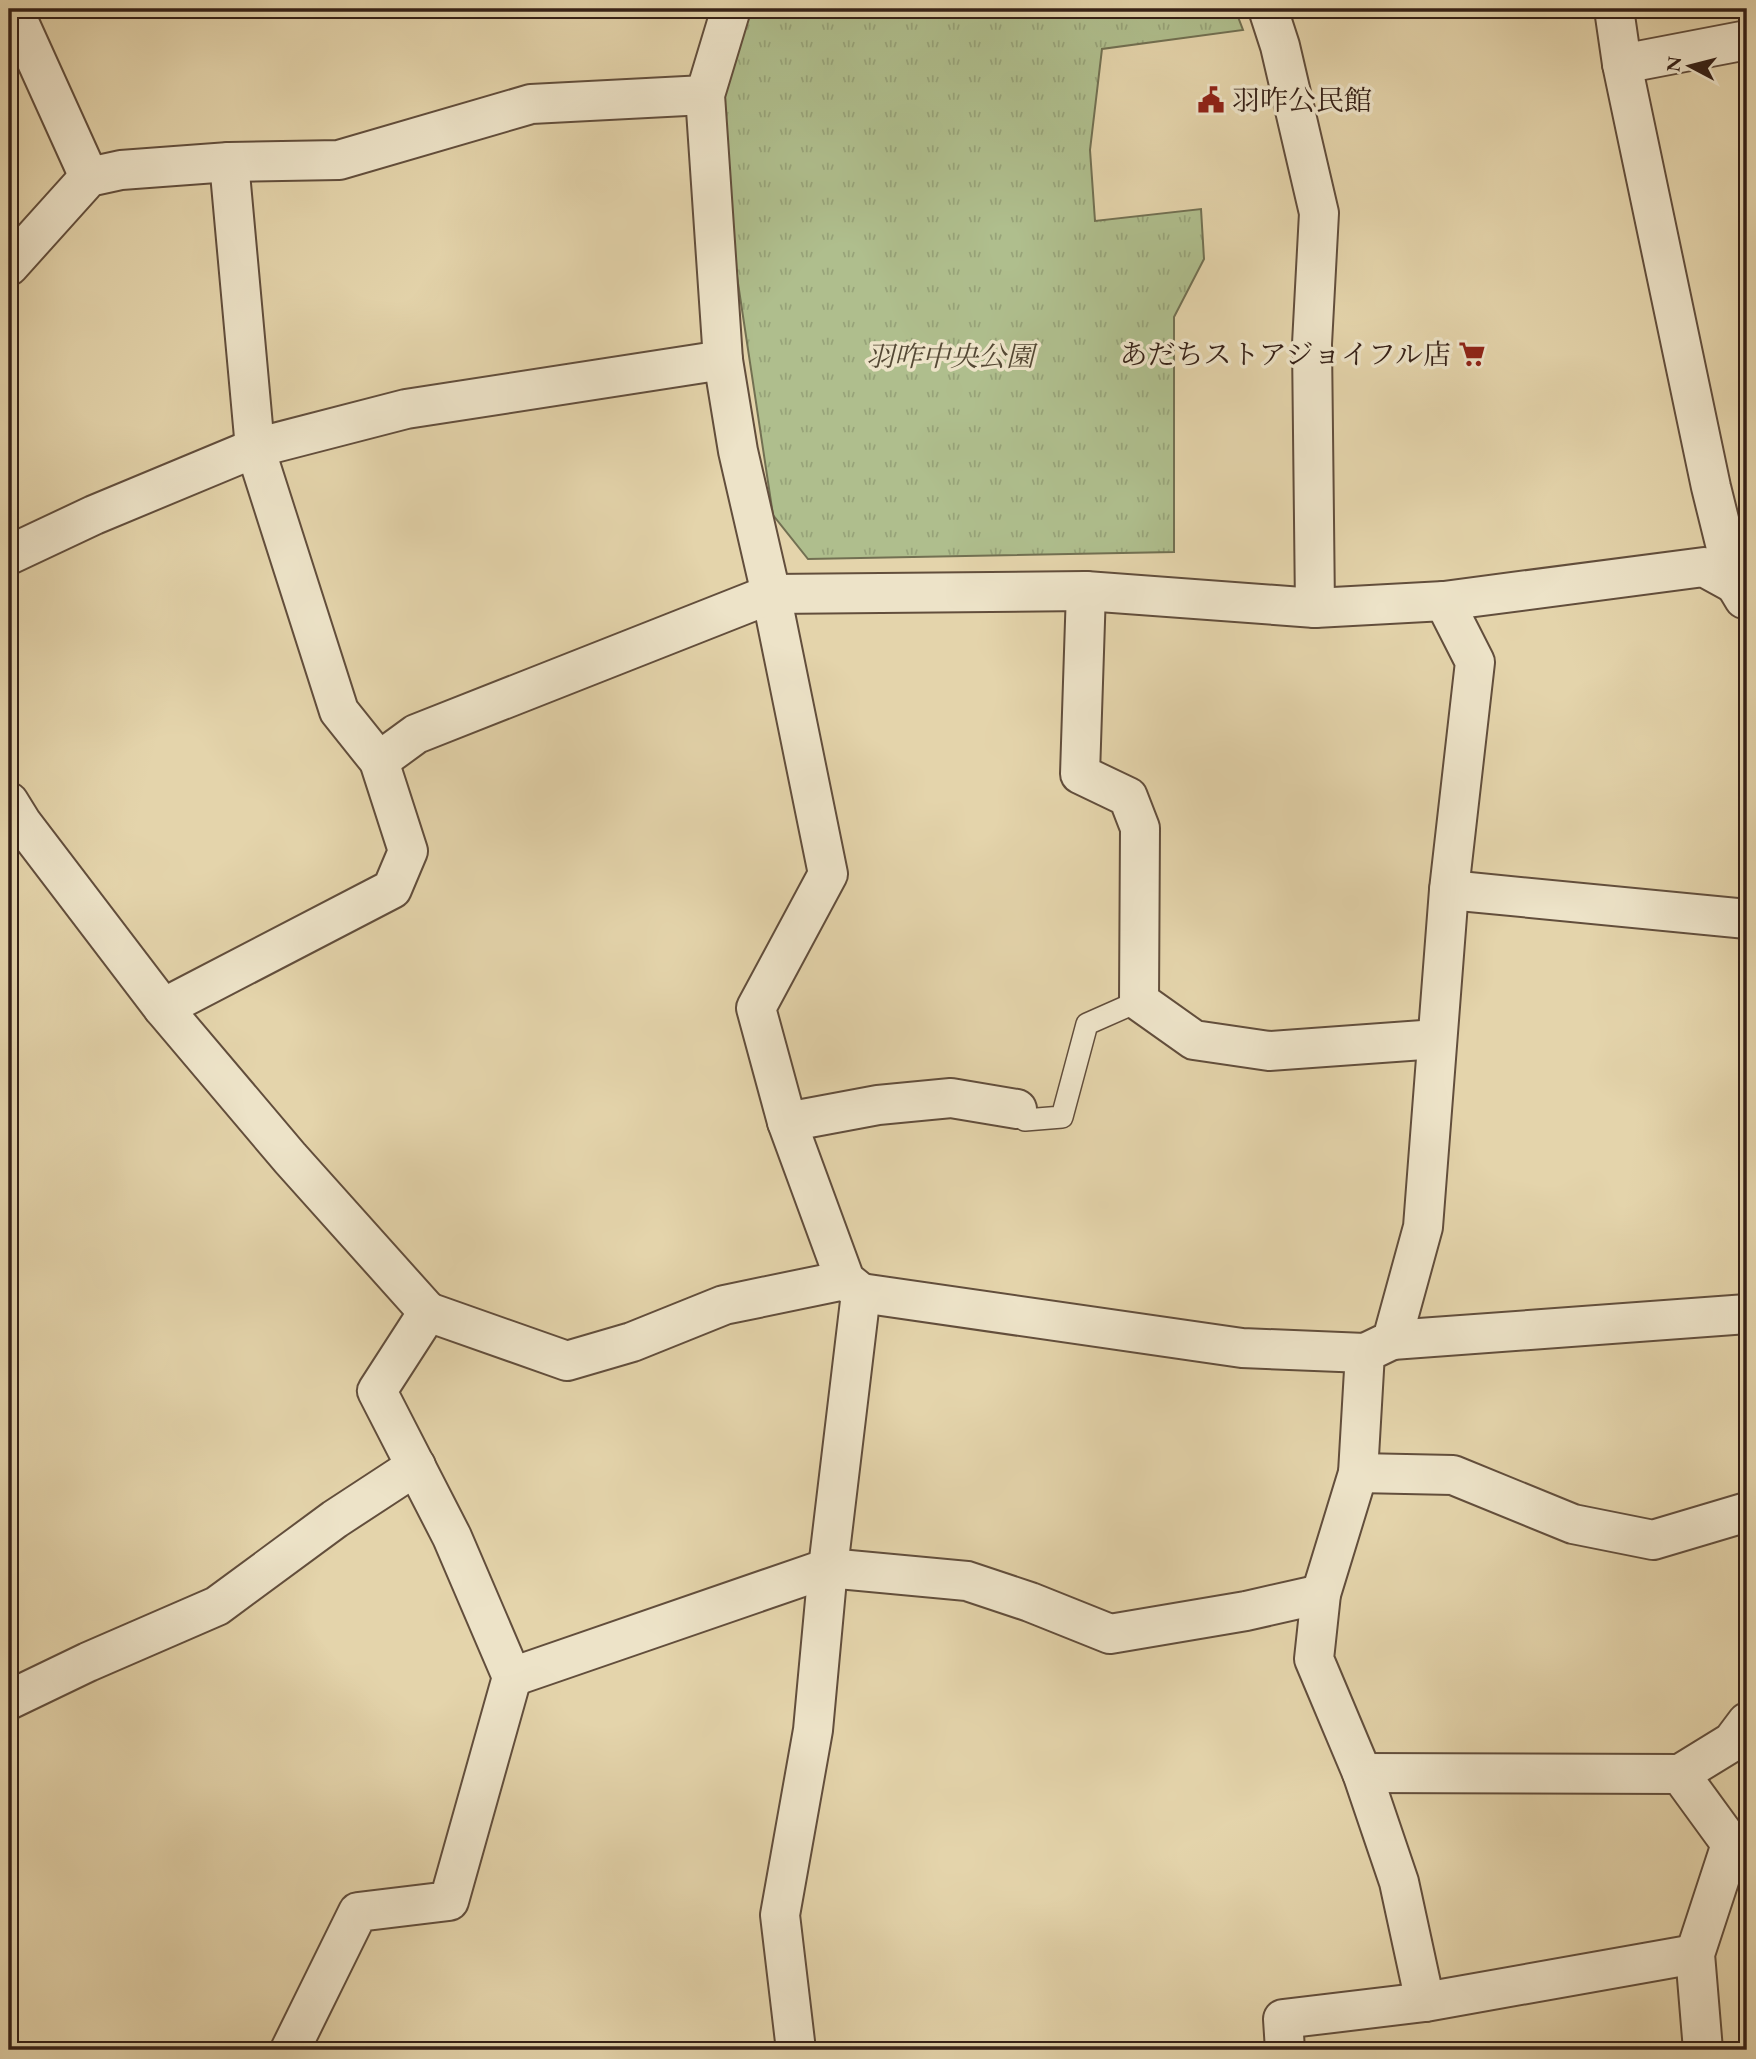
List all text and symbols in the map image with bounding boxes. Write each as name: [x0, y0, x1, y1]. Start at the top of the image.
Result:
north arrow: [1654, 32, 1724, 102]
text: N: [1660, 54, 1687, 73]
place label: 羽咋公民館: [1232, 82, 1372, 118]
public building icon: 羽咋公民館: [1196, 85, 1226, 115]
place label: あだちストアジョイフル店: [1119, 336, 1451, 372]
park label: 羽咋中央公園: [866, 338, 1038, 374]
supermarket icon: あだちストアジョイフル店: [1457, 339, 1487, 369]

